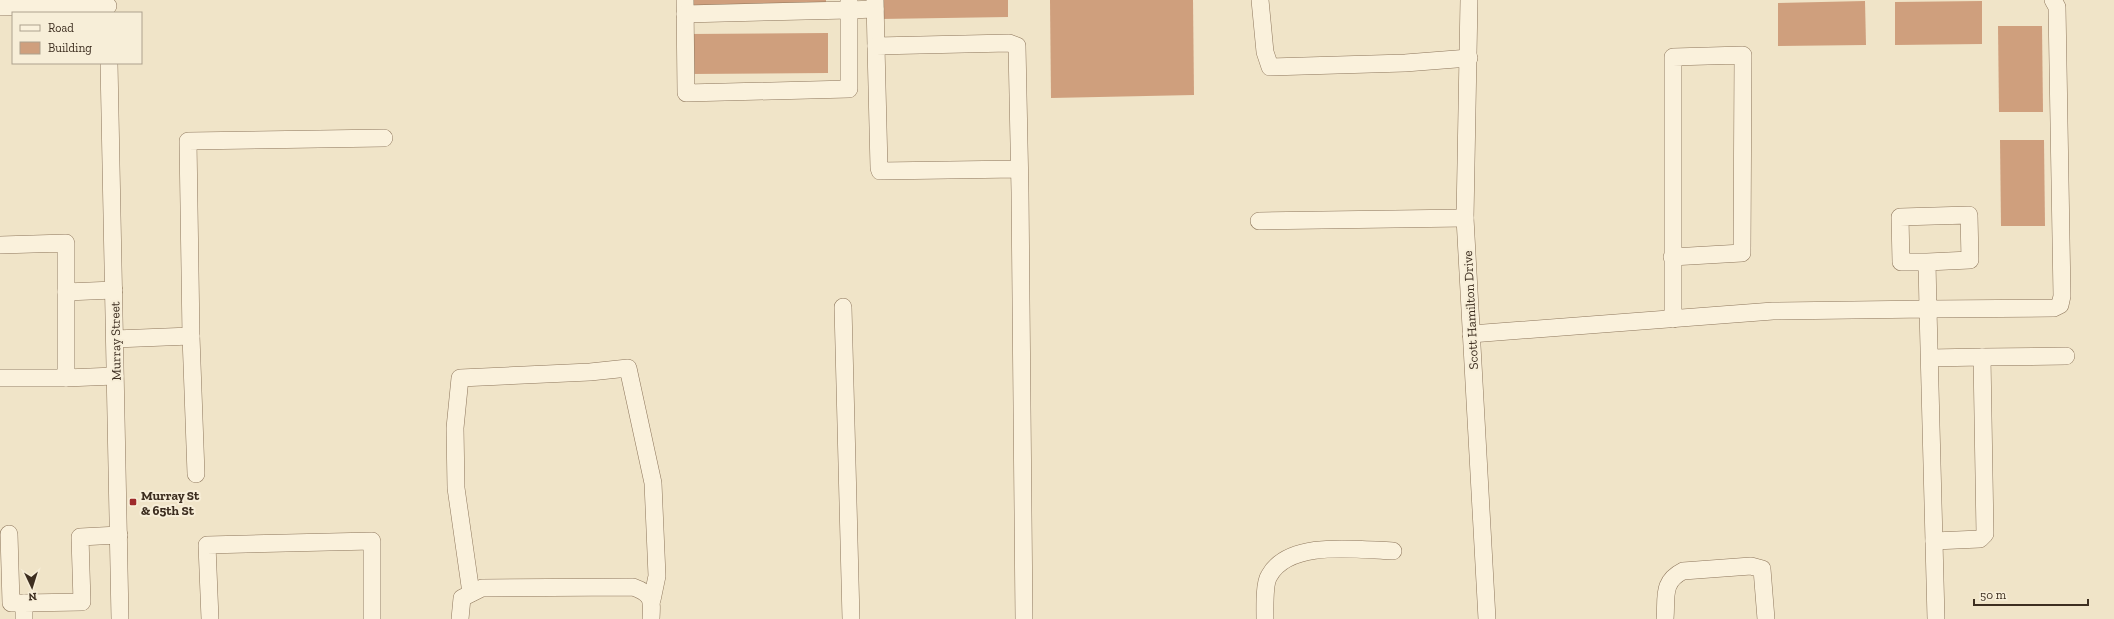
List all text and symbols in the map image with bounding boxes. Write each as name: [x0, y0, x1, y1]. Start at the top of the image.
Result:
legend: [12, 12, 142, 64]
text: Road: [48, 21, 74, 35]
text: Building: [48, 41, 92, 55]
street label: Scott Hamilton Drive: [1460, 250, 1481, 370]
street label: Murray Street: [107, 301, 124, 381]
place label: Murray St & 65th St: [141, 488, 200, 518]
marker: Murray St & 65th St: [128, 497, 138, 507]
north arrow: [12, 567, 52, 607]
scale bar: [1974, 581, 2088, 607]
text: 50 m: [1980, 588, 2007, 602]
text: N: [27, 590, 37, 603]

